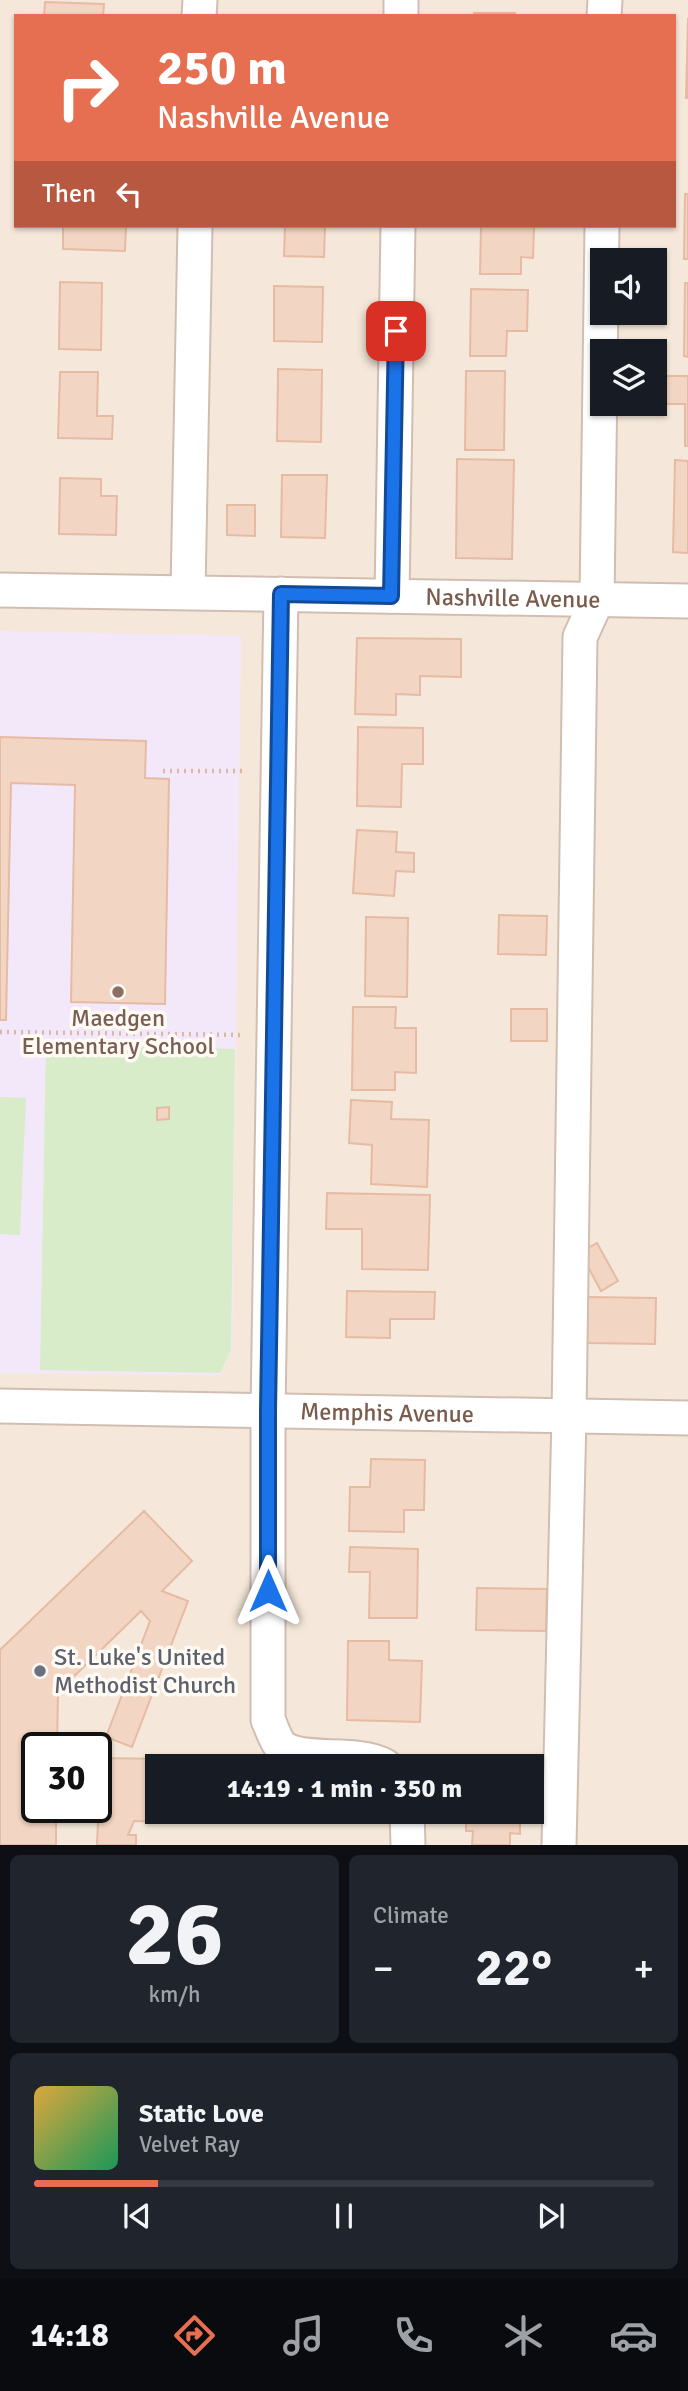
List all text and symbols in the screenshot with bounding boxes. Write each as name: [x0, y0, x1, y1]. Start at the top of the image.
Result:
text: 250 m: [157, 38, 287, 98]
icon: right: [42, 42, 133, 133]
text: Nashville Avenue: [157, 98, 390, 137]
icon: left: [110, 175, 148, 213]
text: Then: [42, 178, 96, 210]
map controls: [590, 248, 667, 416]
button: sound: [590, 248, 667, 325]
pin: [366, 301, 426, 361]
icon: arrive: [377, 312, 415, 350]
button: layers: [590, 339, 667, 416]
street label: Nashville Avenue: [425, 582, 601, 615]
marker: Maedgen Elementary School: [110, 984, 126, 1000]
place label: Maedgen Elementary School: [22, 1003, 214, 1061]
street label: Memphis Avenue: [300, 1396, 474, 1429]
position arrow: [231, 1554, 305, 1628]
place label: St. Luke's United Methodist Church: [54, 1642, 236, 1700]
marker: St. Luke's United Methodist Church: [32, 1663, 48, 1679]
speed limit sign: 30: [21, 1732, 112, 1823]
text: 14:19 · 1 min · 350 m: [227, 1773, 462, 1805]
text: 26: [125, 1878, 224, 1991]
text: Climate: [373, 1901, 449, 1930]
text: 22°: [475, 1936, 552, 2000]
text: −: [373, 1945, 394, 1992]
text: +: [633, 1945, 654, 1992]
text: km/h: [148, 1980, 201, 2009]
text: Static Love: [139, 2098, 264, 2130]
text: Velvet Ray: [139, 2130, 240, 2159]
icon: previous: [118, 2197, 156, 2235]
icon: pause: [325, 2197, 363, 2235]
icon: next: [532, 2197, 570, 2235]
icon: directions: [170, 2311, 219, 2360]
icon: music: [279, 2311, 328, 2360]
icon: phone: [389, 2311, 438, 2360]
icon: climate: [499, 2311, 548, 2360]
icon: car: [609, 2311, 658, 2360]
text: 14:18: [30, 2316, 109, 2355]

